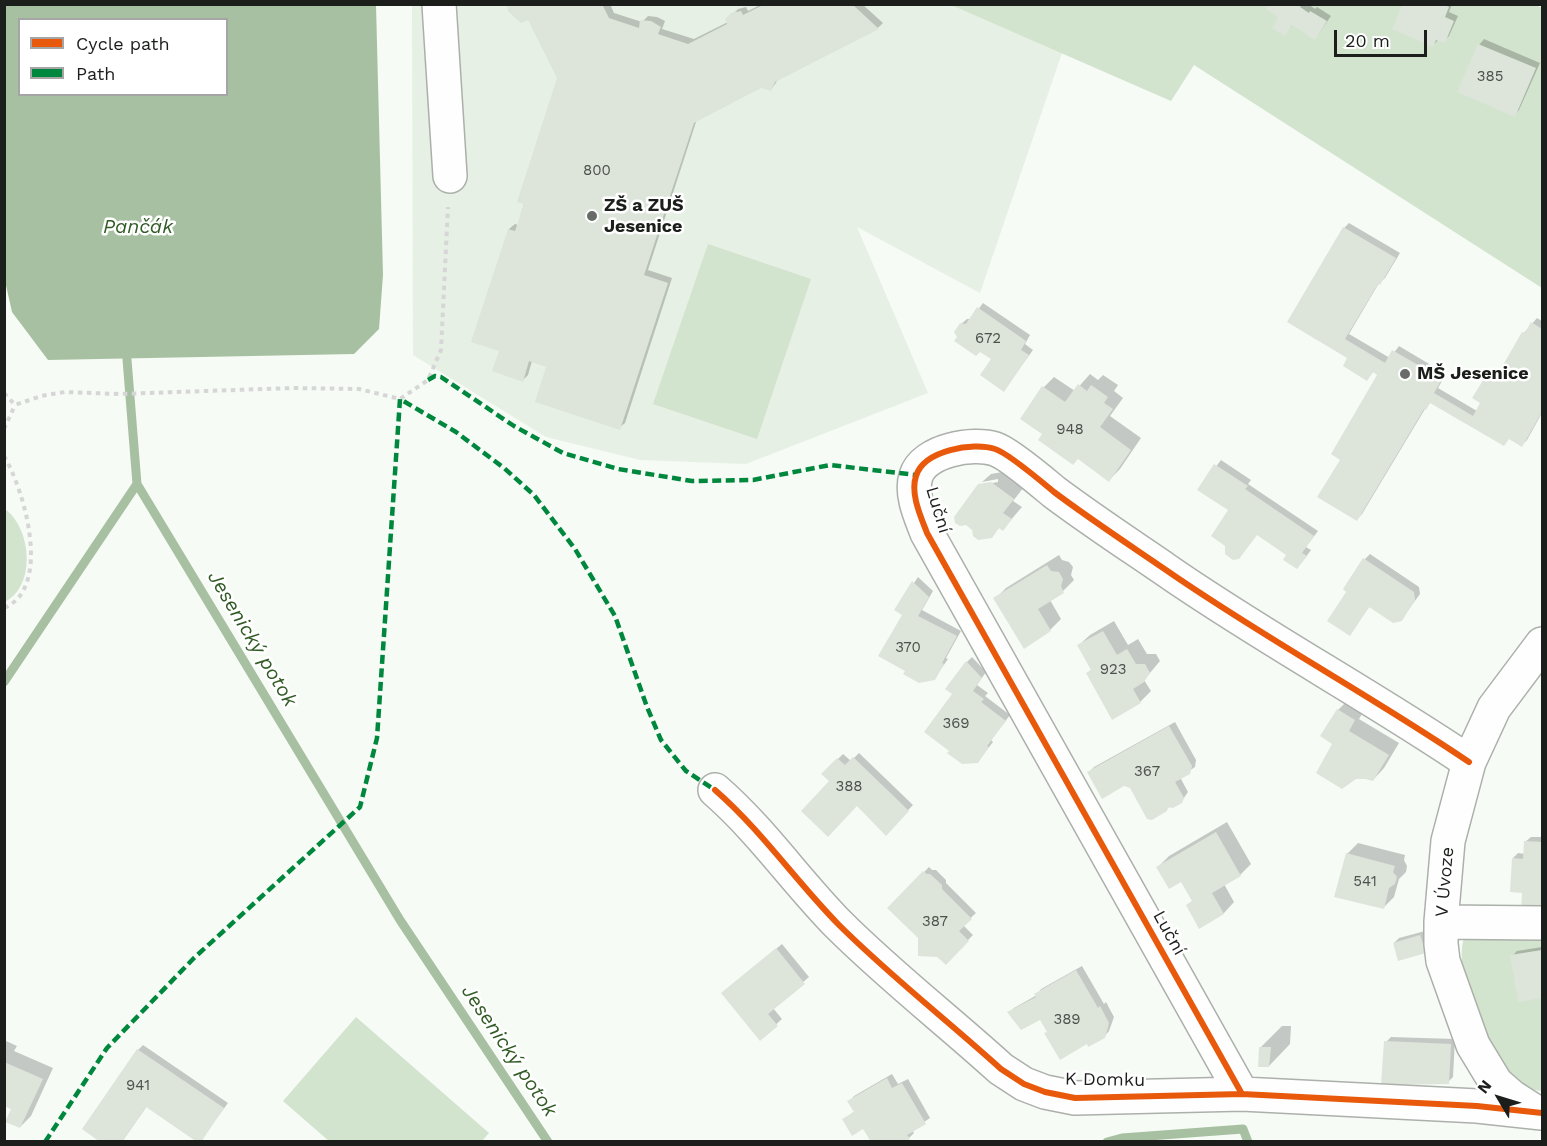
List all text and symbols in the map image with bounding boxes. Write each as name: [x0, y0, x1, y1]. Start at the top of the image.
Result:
legend: [18, 18, 228, 96]
scale bar: [1337, 18, 1430, 56]
text: 20 m: [1345, 30, 1390, 51]
text: Cycle path: [76, 33, 170, 54]
text: Path: [76, 63, 116, 84]
house number: 385: [1477, 68, 1503, 86]
house number: 800: [583, 162, 611, 180]
place label: ZŠ a ZUŠ Jesenice: [604, 195, 684, 238]
marker: ZŠ a ZUŠ Jesenice: [585, 209, 599, 223]
water label: Pančák: [103, 215, 173, 239]
house number: 672: [975, 330, 1001, 348]
place label: MŠ Jesenice: [1417, 363, 1529, 385]
marker: MŠ Jesenice: [1398, 367, 1412, 381]
house number: 948: [1056, 421, 1084, 439]
street label: Luční: [921, 484, 955, 536]
water label: Jesenický potok: [202, 567, 302, 711]
house number: 370: [895, 639, 921, 657]
house number: 923: [1100, 661, 1126, 679]
house number: 369: [942, 715, 970, 733]
house number: 367: [1134, 763, 1160, 781]
house number: 388: [835, 778, 863, 796]
street label: V Úvoze: [1431, 846, 1459, 918]
house number: 541: [1353, 873, 1377, 891]
street label: Luční: [1148, 907, 1190, 959]
house number: 387: [922, 913, 948, 931]
water label: Jesenický potok: [456, 980, 562, 1122]
house number: 389: [1053, 1011, 1081, 1029]
north arrow: [1469, 1068, 1529, 1128]
street label: K Domku: [1065, 1069, 1145, 1091]
text: N: [1473, 1076, 1496, 1097]
house number: 941: [126, 1077, 150, 1095]

